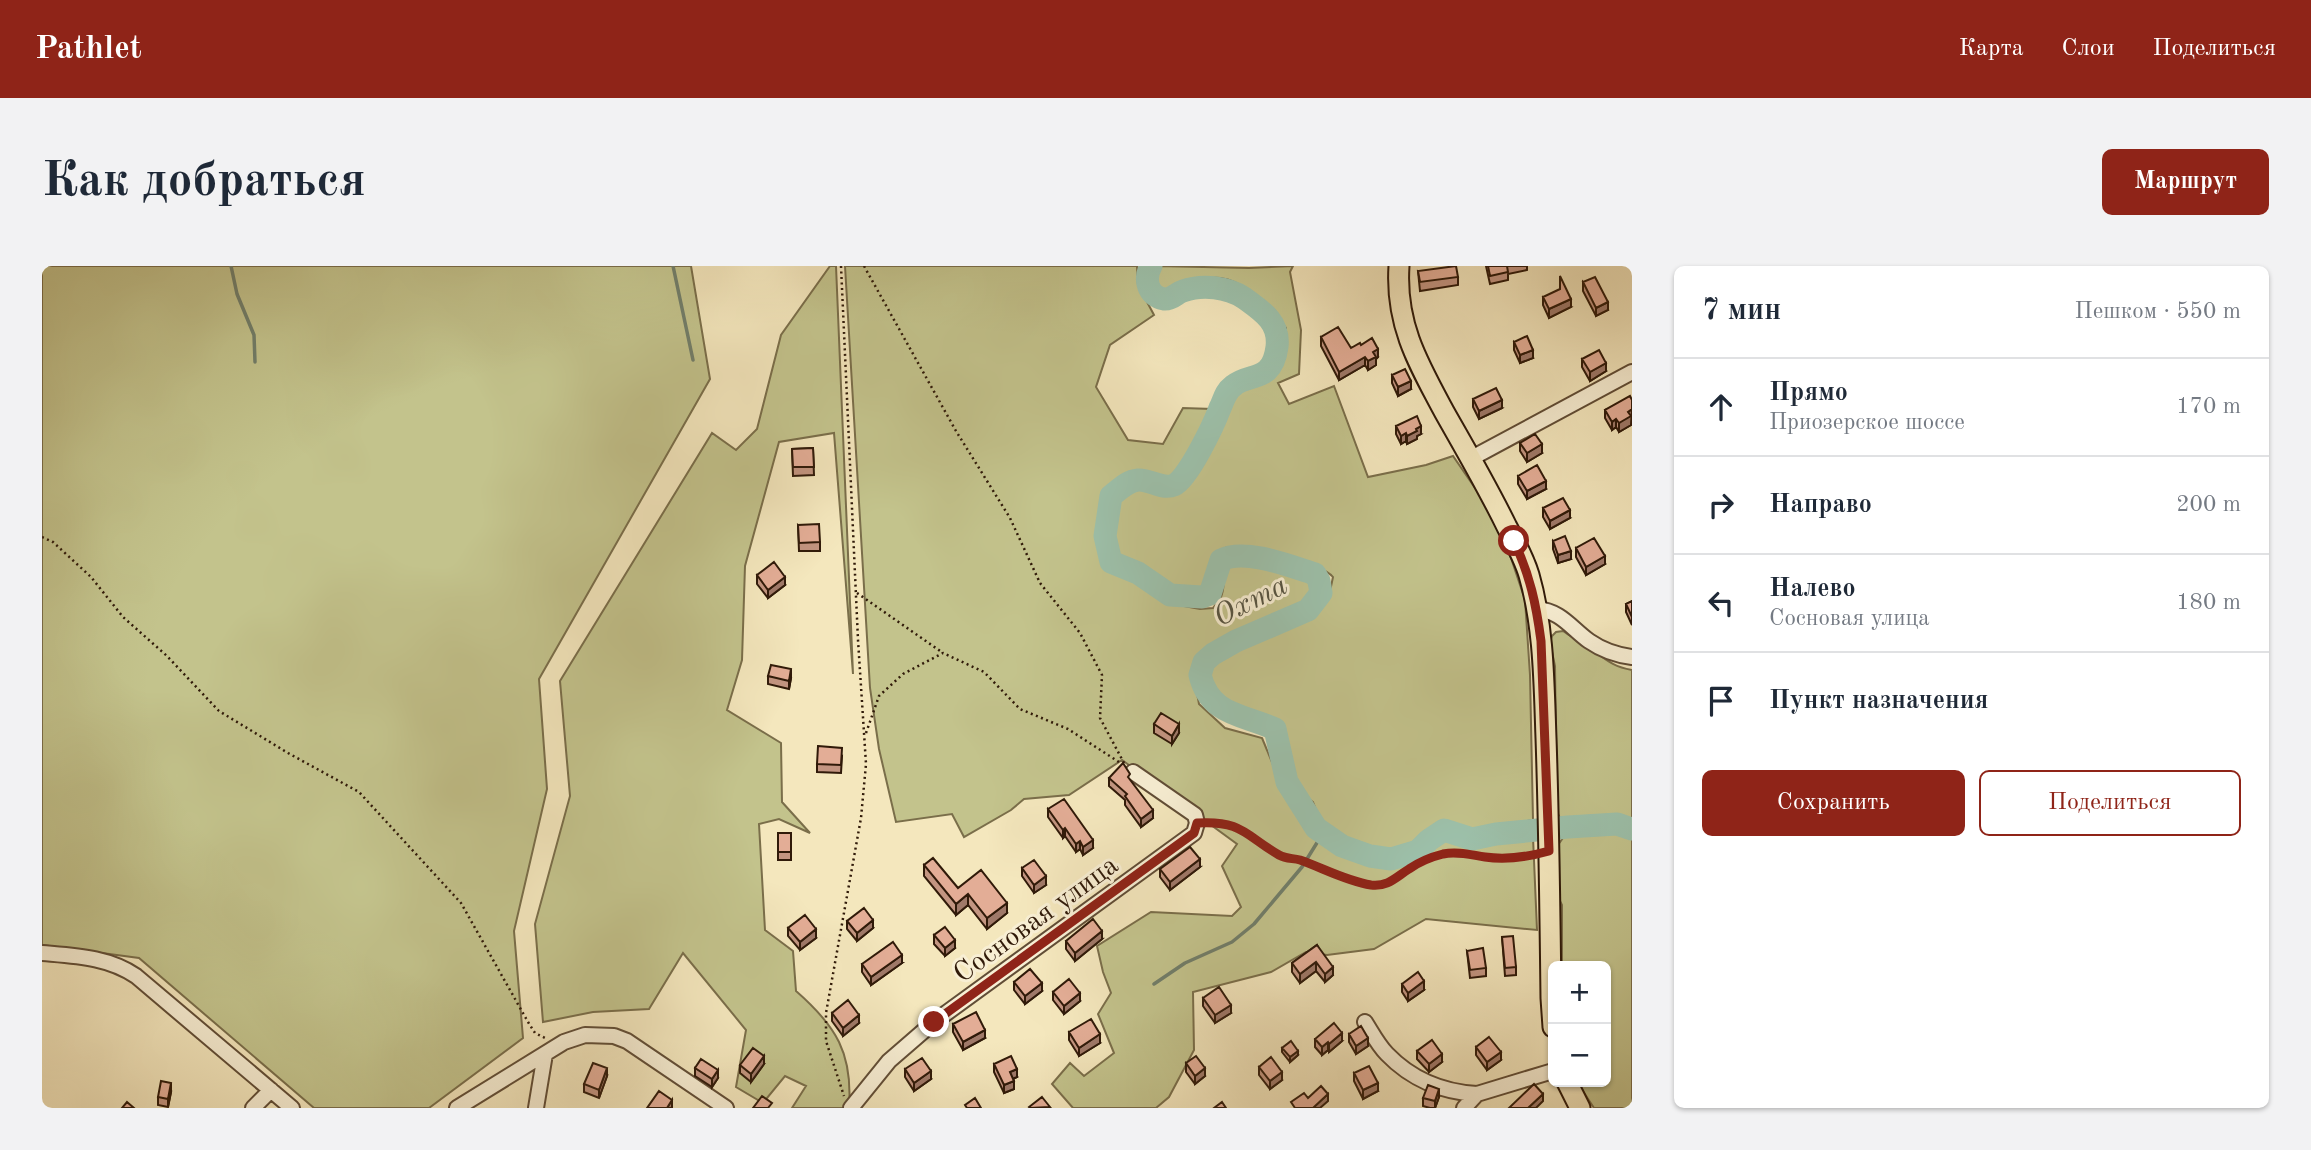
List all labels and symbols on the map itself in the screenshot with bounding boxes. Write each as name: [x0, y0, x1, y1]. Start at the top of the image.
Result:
route start: [1498, 525, 1529, 556]
water label: Охта: [1209, 571, 1293, 633]
street label: Сосновая улица: [949, 852, 1124, 989]
route end: [918, 1006, 949, 1037]

